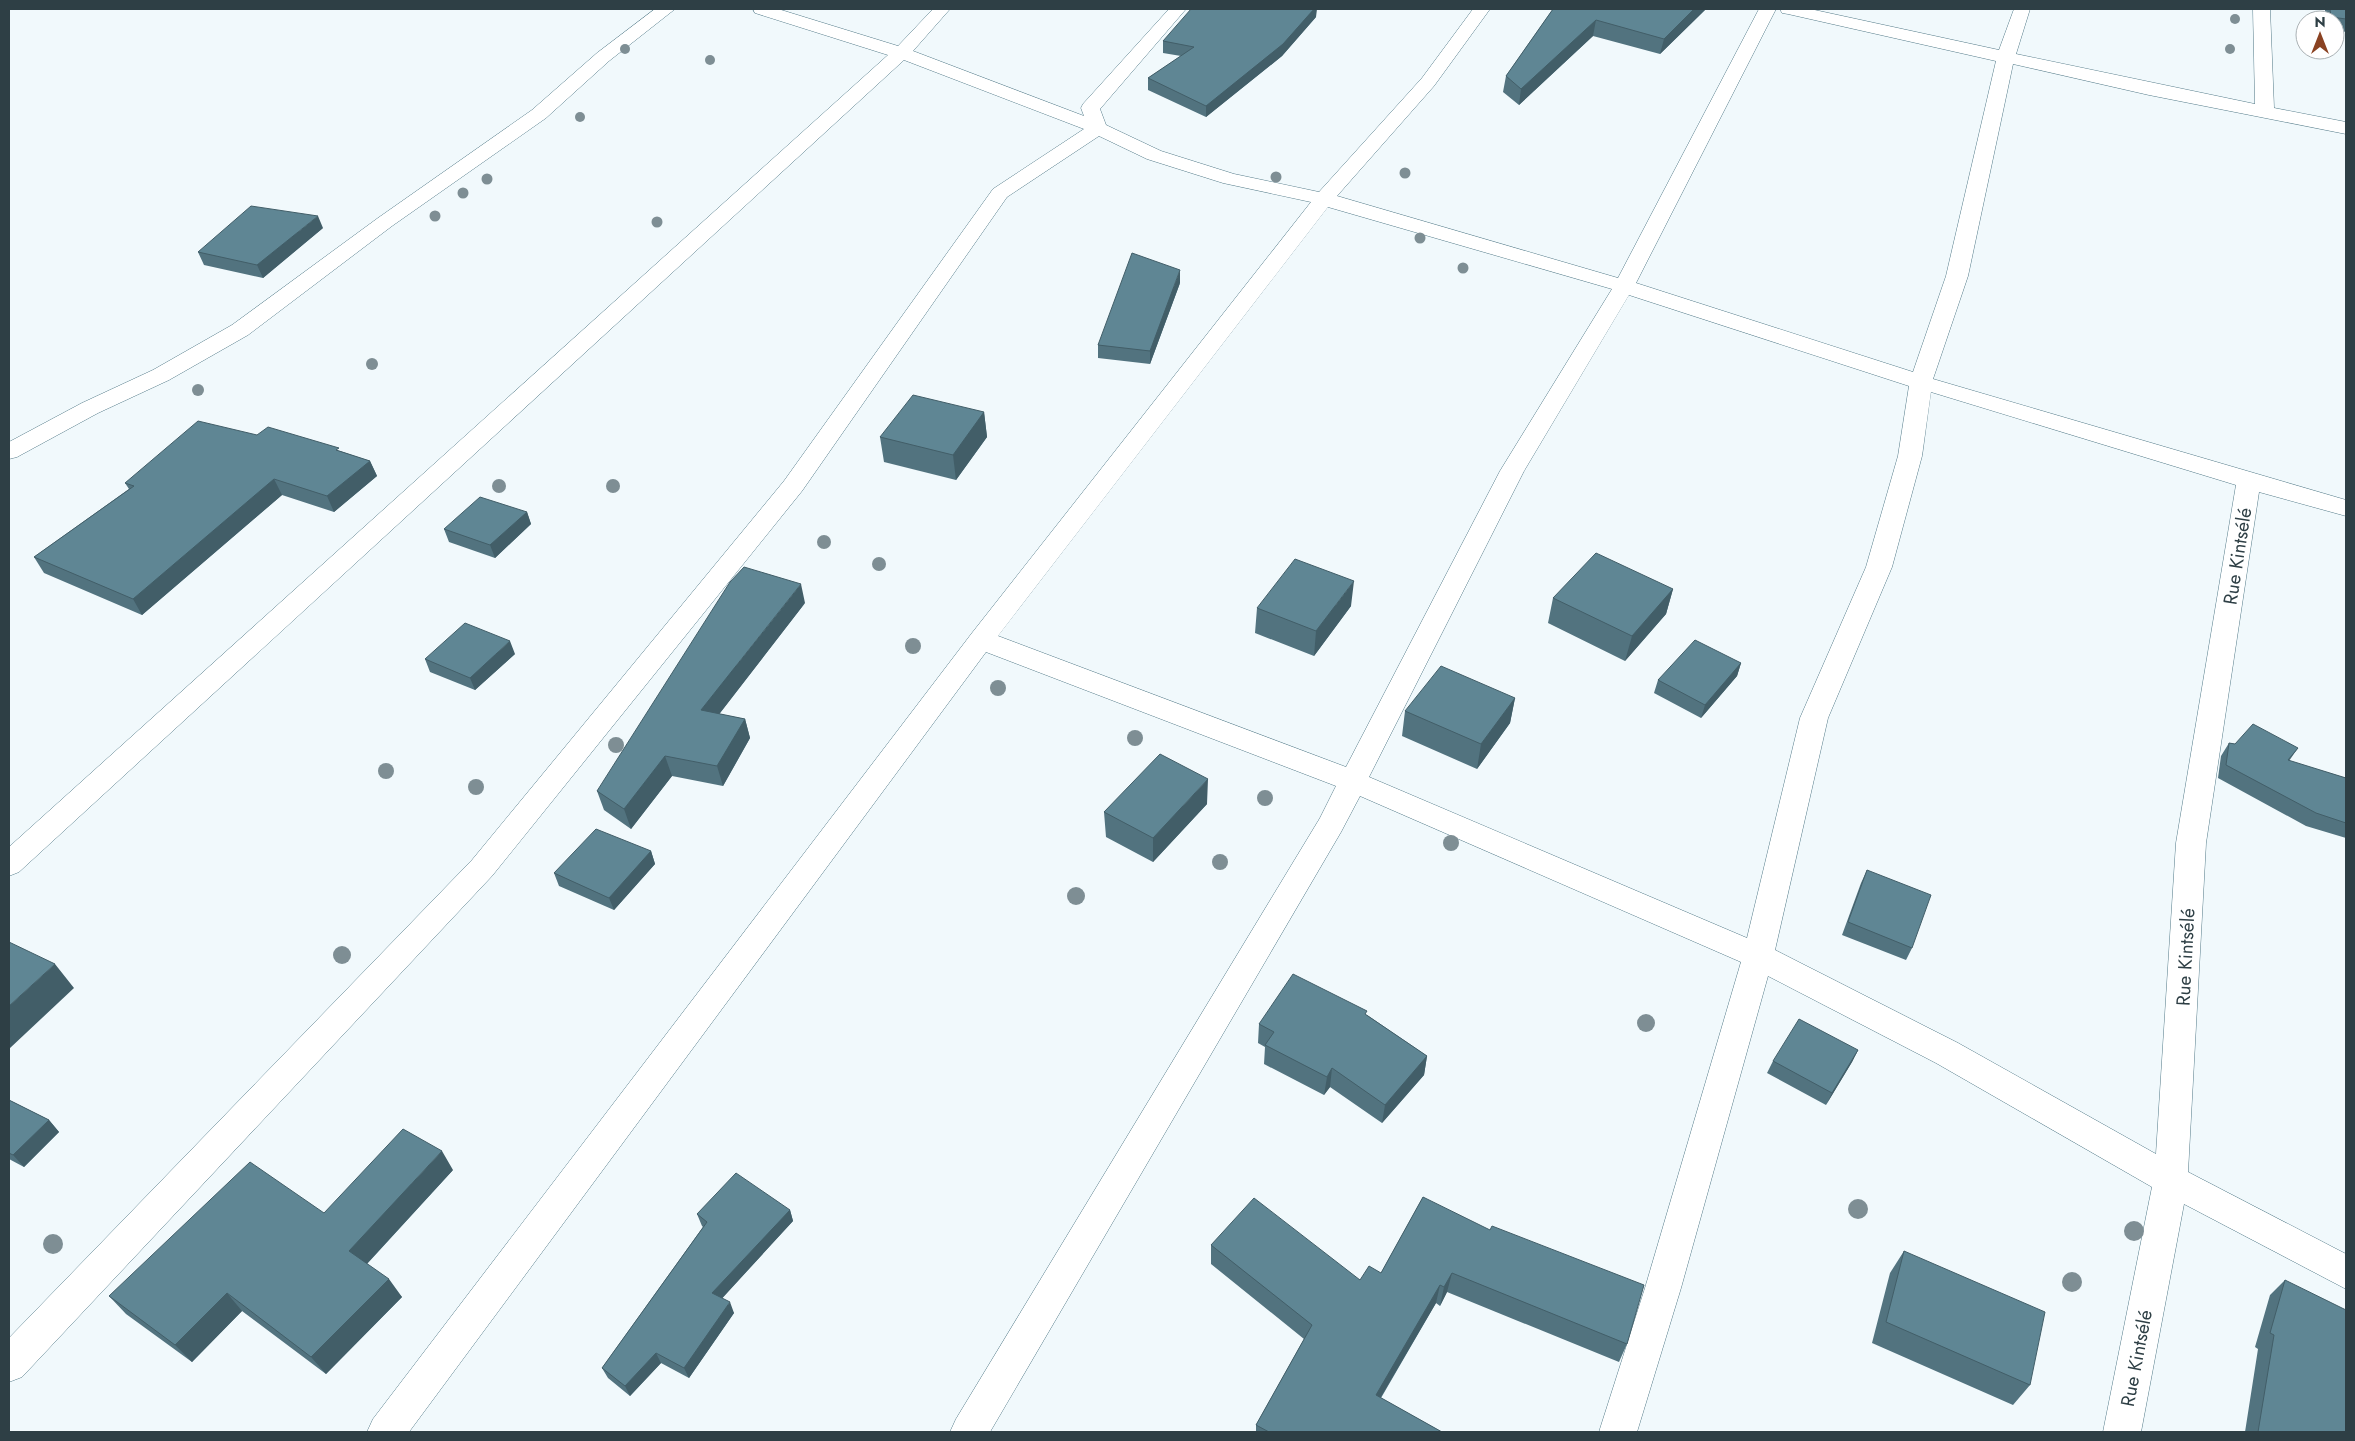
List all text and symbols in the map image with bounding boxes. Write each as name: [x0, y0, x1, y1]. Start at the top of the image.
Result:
north arrow: [2295, 10, 2345, 60]
text: N: [2314, 12, 2326, 32]
street label: Rue Kintsélé: [2217, 505, 2259, 607]
street label: Rue Kintsélé: [2169, 907, 2202, 1007]
street label: Rue Kintsélé: [2114, 1307, 2159, 1409]

